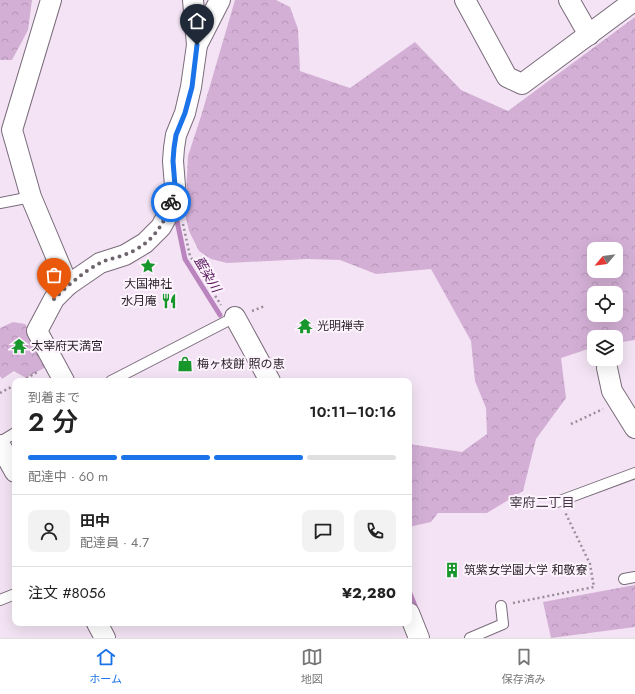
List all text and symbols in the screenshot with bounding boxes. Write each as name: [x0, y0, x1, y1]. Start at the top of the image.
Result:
pin: [180, 4, 214, 45]
icon: home: [186, 10, 208, 32]
courier: [151, 182, 191, 222]
icon: bike: [160, 191, 182, 213]
north arrow: [587, 242, 623, 278]
map controls: [587, 242, 623, 366]
water label: 藍染川: [189, 253, 227, 298]
place icon: 大国神社: [139, 257, 157, 275]
pin: [37, 258, 71, 299]
icon: bag: [43, 264, 65, 286]
place label: 大国神社: [124, 275, 172, 293]
button: locate: [587, 286, 623, 322]
place label: 水月庵: [121, 292, 157, 310]
restaurant icon: 水月庵: [160, 292, 178, 310]
temple icon: 光明禅寺: [296, 317, 314, 335]
place label: 光明禅寺: [317, 317, 365, 335]
button: layers: [587, 330, 623, 366]
temple icon: 太宰府天満宮: [10, 337, 28, 355]
place label: 太宰府天満宮: [31, 337, 103, 355]
shop icon: 梅ヶ枝餅 照の恵: [176, 355, 194, 373]
place label: 梅ヶ枝餅 照の恵: [197, 355, 285, 373]
text: 到着まで: [28, 388, 80, 407]
text: 10:11–10:16: [309, 401, 396, 423]
text: 2 分: [28, 403, 78, 441]
text: 配達中 · 60 m: [28, 467, 108, 486]
district label: 宰府二丁目: [509, 493, 575, 512]
button: person: [28, 510, 70, 552]
text: 田中: [80, 510, 110, 532]
button: chat: [302, 510, 344, 552]
button: phone: [354, 510, 396, 552]
text: 配達員 · 4.7: [80, 533, 149, 552]
building icon: 筑紫女学園大学 和敬寮: [443, 561, 461, 579]
place label: 筑紫女学園大学 和敬寮: [464, 561, 588, 579]
text: 注文 #8056: [28, 582, 106, 604]
text: ¥2,280: [342, 582, 396, 604]
tab: ホーム: [89, 646, 122, 687]
tab: 地図: [301, 646, 323, 687]
tab: 保存済み: [502, 646, 546, 687]

